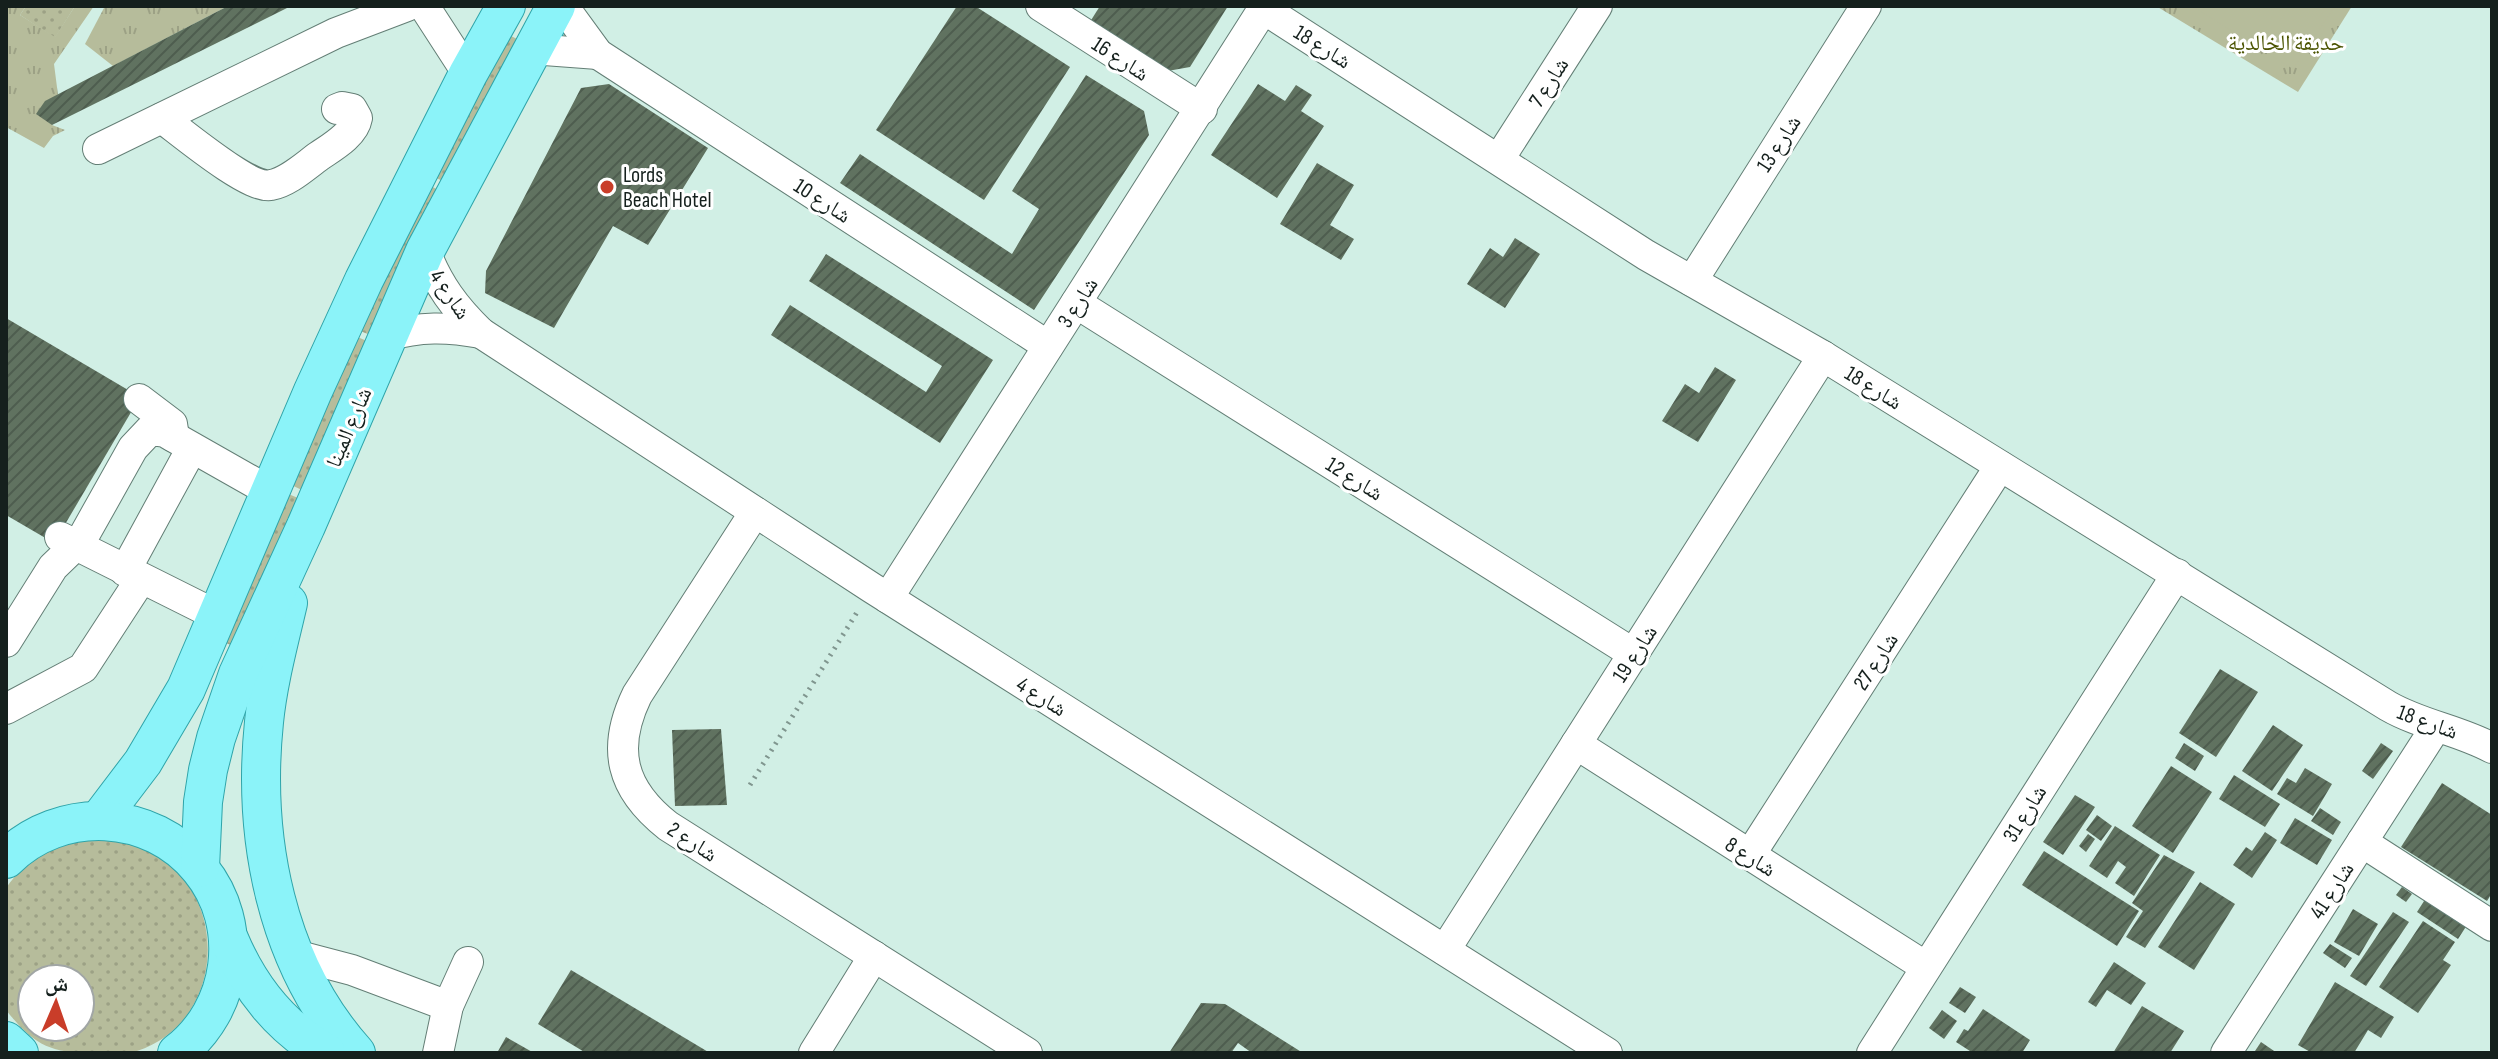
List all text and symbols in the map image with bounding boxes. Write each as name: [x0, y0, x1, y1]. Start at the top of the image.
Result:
street label: شارع 18: [1288, 19, 1356, 75]
park label: حديقة الخالدية: [2228, 30, 2344, 57]
street label: شارع 16: [1087, 31, 1154, 88]
street label: شارع 7: [1523, 53, 1575, 113]
street label: شارع 13: [1751, 110, 1808, 177]
place label: Lords Beach Hotel: [623, 162, 712, 214]
street label: شارع 10: [788, 173, 856, 230]
marker: Lords Beach Hotel: [598, 178, 616, 196]
street label: شارع 4: [423, 265, 476, 325]
street label: شارع 3: [1052, 273, 1104, 333]
street label: شارع 18: [1839, 360, 1907, 416]
street label: شارع المينا: [321, 384, 378, 472]
street label: شارع 12: [1321, 451, 1388, 507]
street label: شارع 19: [1607, 620, 1664, 687]
street label: شارع 27: [1848, 628, 1905, 696]
street label: شارع 4: [1011, 671, 1071, 723]
street label: شارع 18: [2393, 699, 2462, 746]
street label: شارع 31: [1997, 780, 2053, 847]
street label: شارع 2: [662, 816, 722, 868]
street label: شارع 8: [1720, 831, 1781, 883]
street label: شارع 41: [2304, 857, 2361, 924]
north arrow: [16, 963, 96, 1043]
text: ش: [45, 971, 69, 998]

